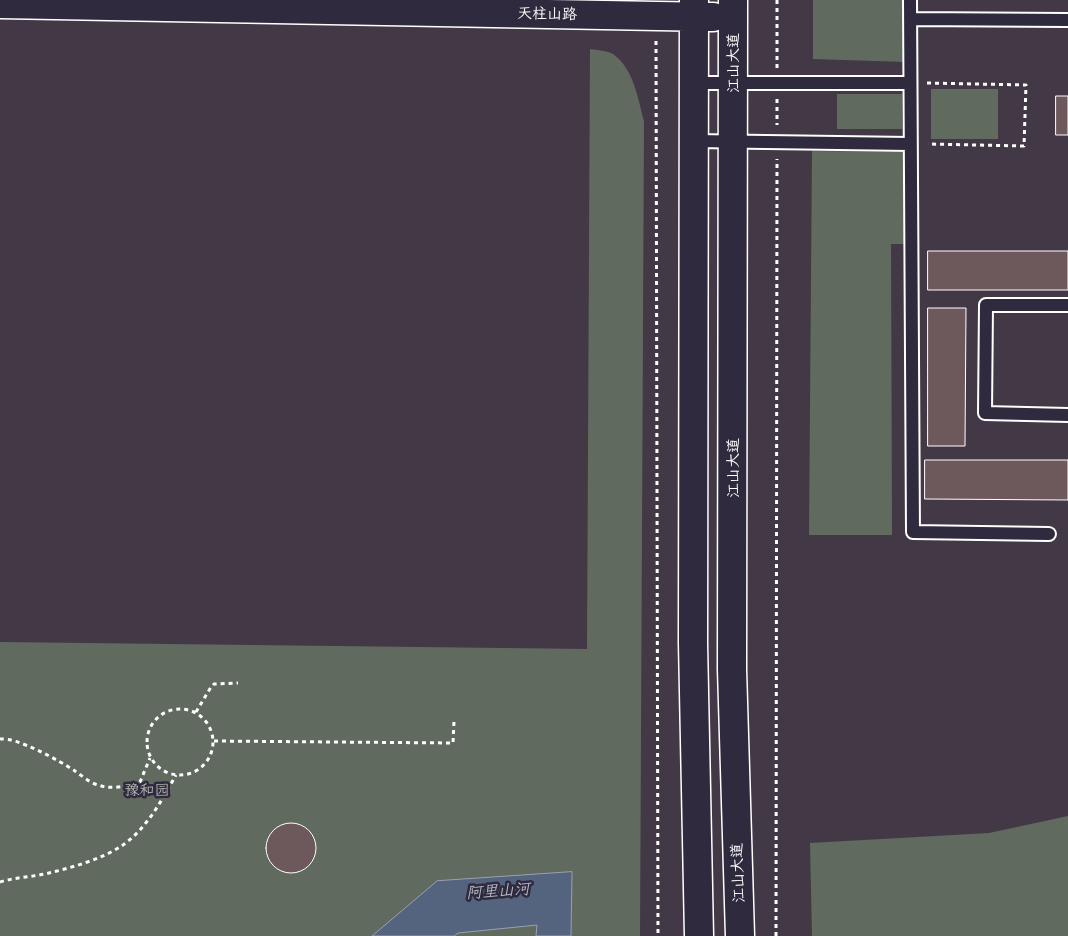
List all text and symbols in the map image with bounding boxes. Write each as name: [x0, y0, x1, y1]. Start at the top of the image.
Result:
street label: 天柱山路: [517, 4, 577, 24]
street label: 江山大道: [724, 33, 742, 93]
street label: 江山大道: [724, 438, 742, 498]
park label: 豫和园: [125, 781, 169, 799]
street label: 江山大道: [728, 843, 748, 903]
water label: 阿里山河: [465, 879, 531, 903]

